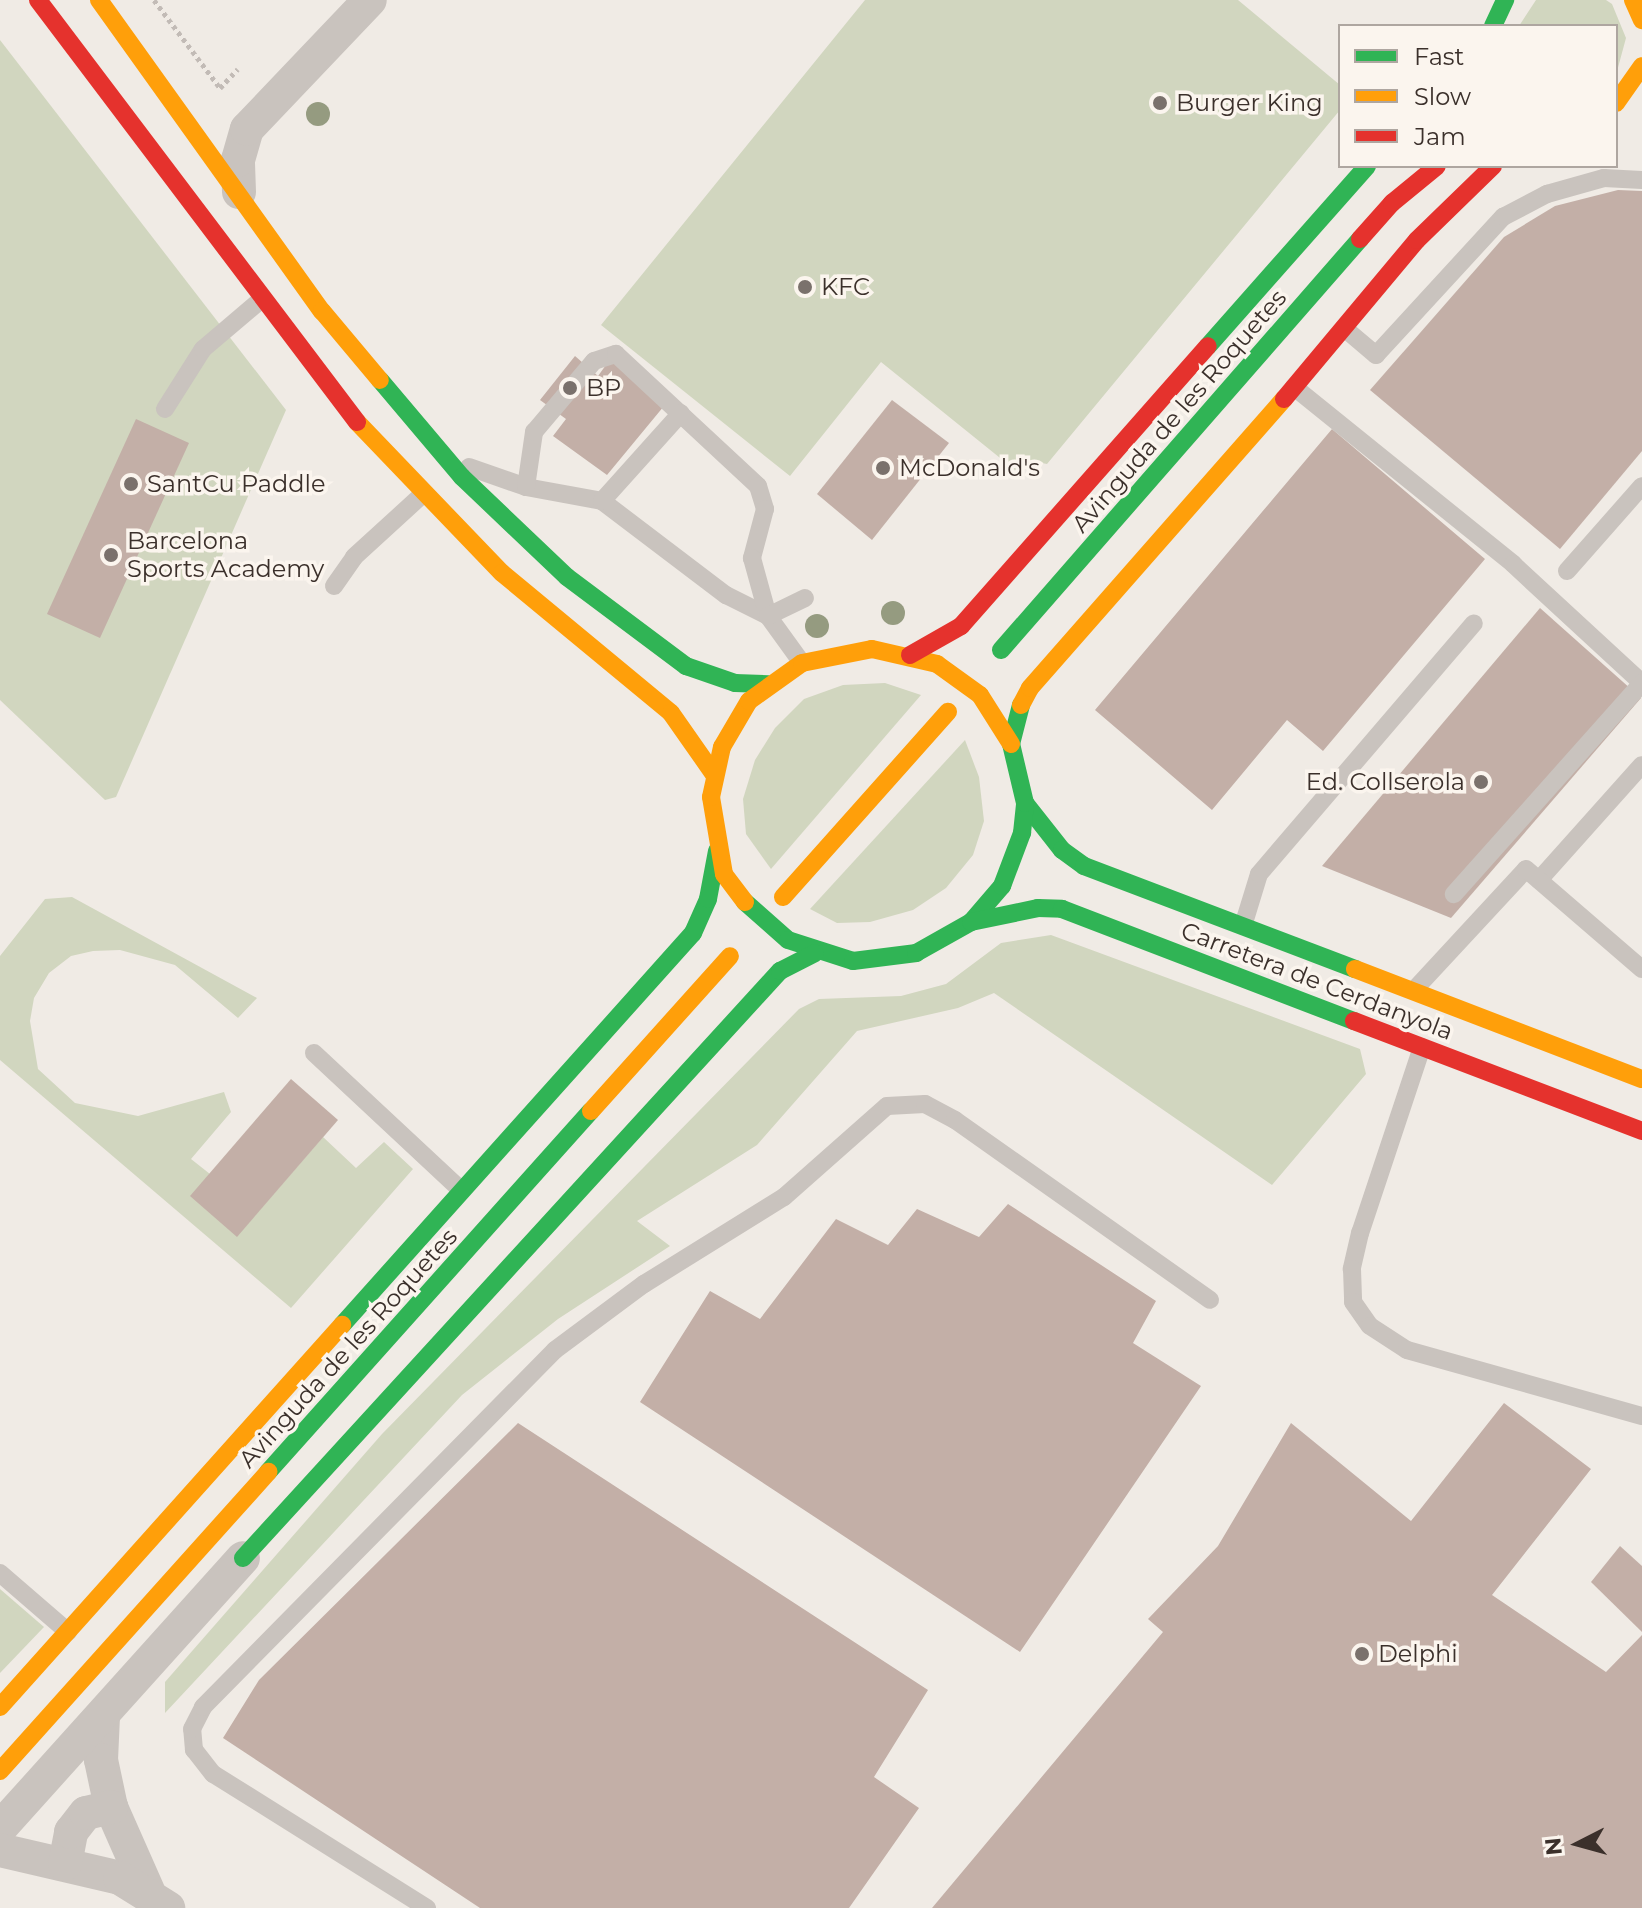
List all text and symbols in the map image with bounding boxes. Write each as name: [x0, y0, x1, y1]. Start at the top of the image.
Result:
legend: [1338, 24, 1618, 168]
text: Fast: [1414, 42, 1464, 71]
text: Slow: [1414, 82, 1471, 111]
place label: Burger King: [1176, 89, 1323, 117]
marker: Burger King: [1151, 94, 1169, 112]
text: Jam: [1414, 122, 1466, 151]
place label: KFC: [821, 273, 870, 301]
marker: KFC: [796, 278, 814, 296]
street label: Avinguda de les Roquetes: [1066, 284, 1292, 538]
place label: BP: [586, 374, 621, 402]
marker: BP: [561, 379, 579, 397]
place label: McDonald's: [899, 454, 1040, 482]
marker: McDonald's: [874, 459, 892, 477]
place label: SantCu Paddle: [147, 470, 325, 498]
marker: SantCu Paddle: [122, 475, 140, 493]
place label: Barcelona Sports Academy: [127, 527, 324, 583]
marker: Barcelona Sports Academy: [102, 546, 120, 564]
place label: Ed. Collserola: [1306, 768, 1465, 796]
marker: Ed. Collserola: [1472, 773, 1490, 791]
street label: Carretera de Cerdanyola: [1177, 916, 1457, 1046]
street label: Avinguda de les Roquetes: [233, 1222, 463, 1474]
place label: Delphi: [1378, 1640, 1458, 1668]
marker: Delphi: [1353, 1645, 1371, 1663]
north arrow: [1538, 1804, 1618, 1884]
text: N: [1539, 1836, 1568, 1857]

